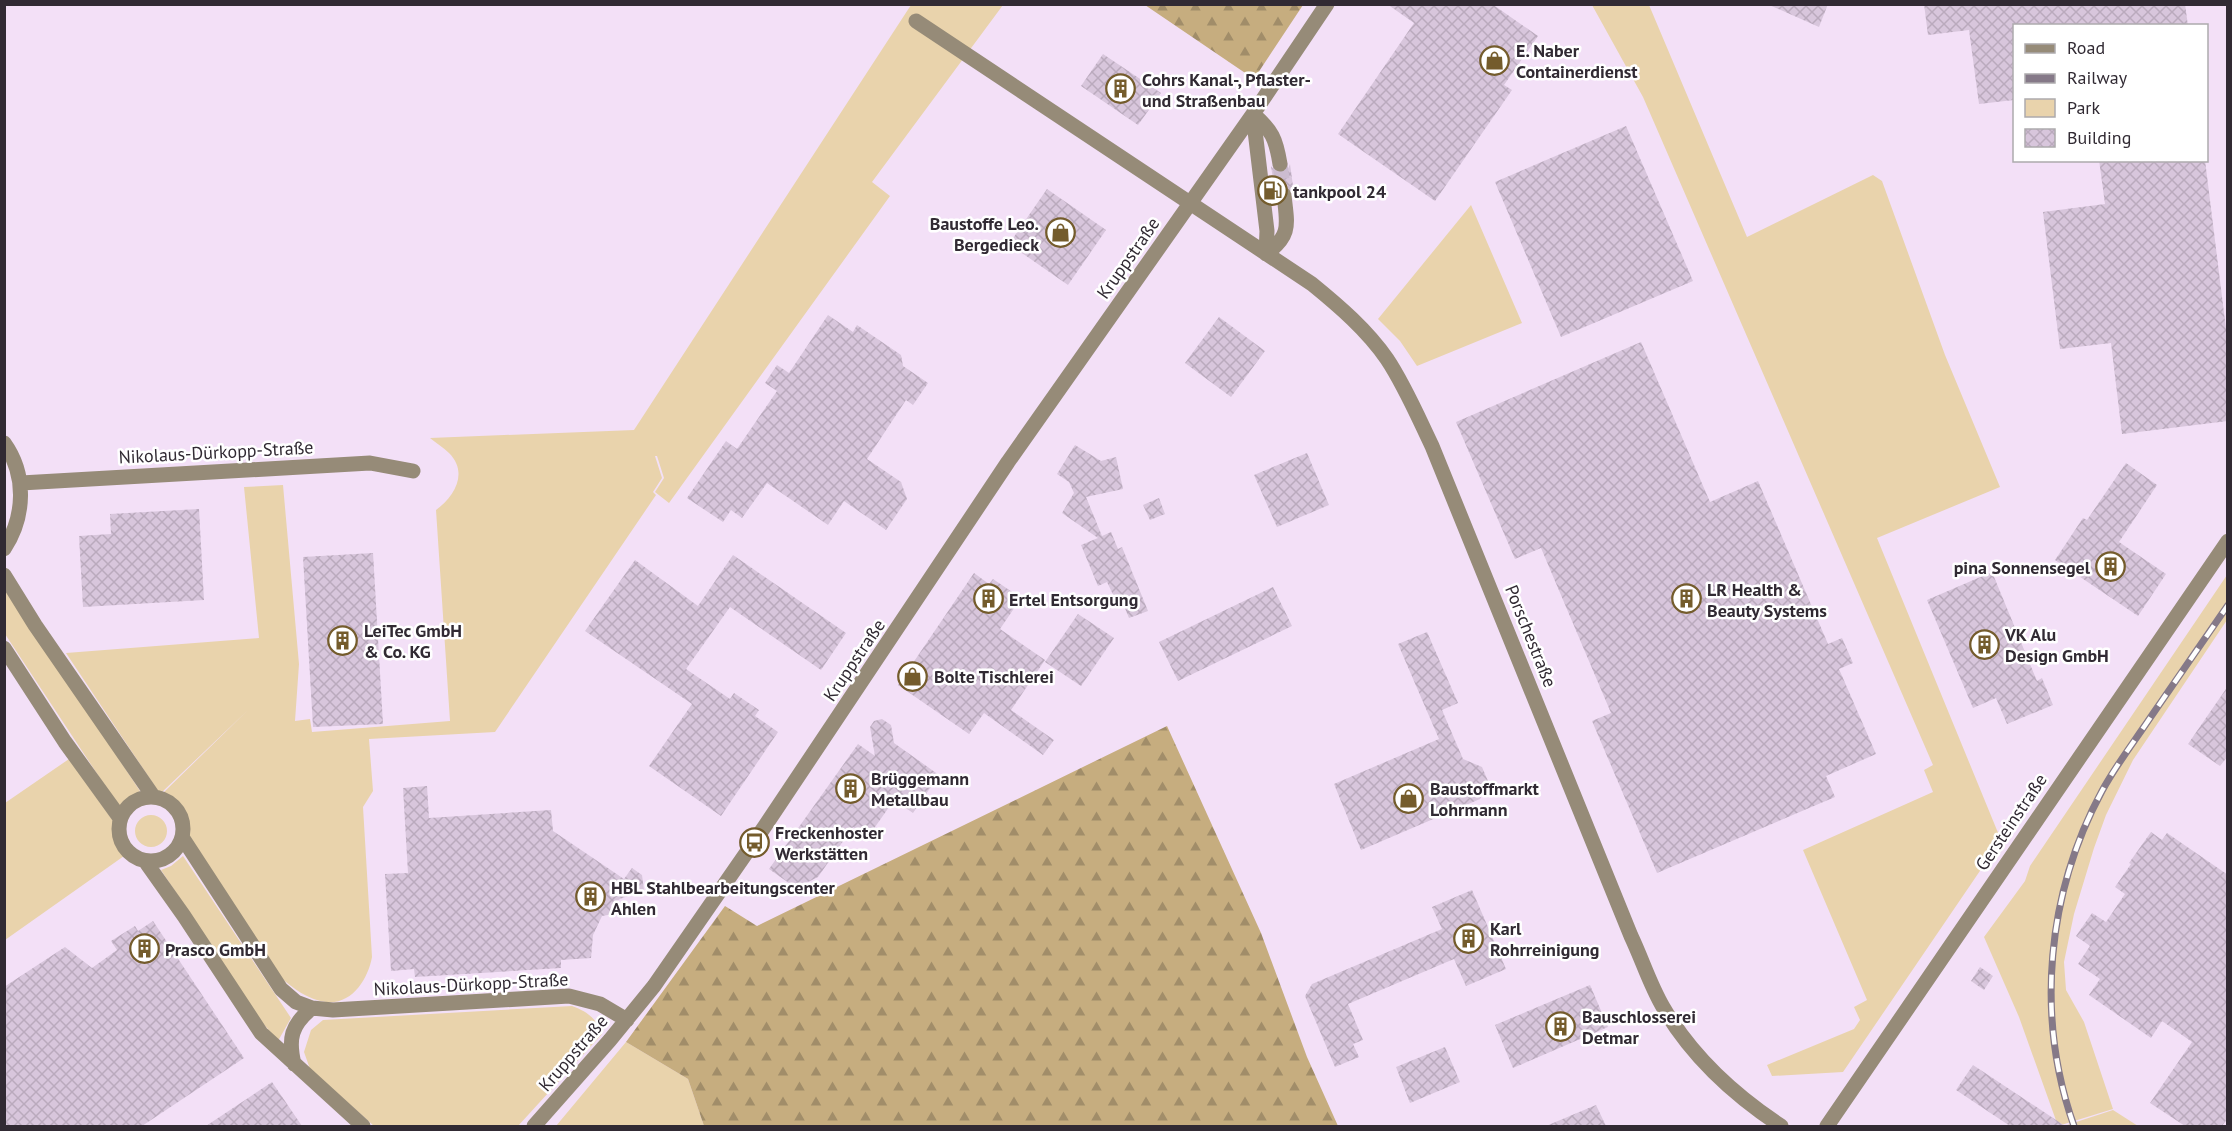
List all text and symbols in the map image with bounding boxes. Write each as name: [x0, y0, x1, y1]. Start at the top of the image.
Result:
legend: [2013, 24, 2208, 162]
text: Road: [2067, 36, 2105, 59]
place label: E. Naber Containerdienst: [1516, 39, 1638, 83]
shop icon: E. Naber Containerdienst: [1479, 44, 1511, 76]
text: Railway: [2067, 66, 2128, 89]
place label: Cohrs Kanal-, Pflaster- und Straßenbau: [1142, 68, 1311, 112]
building icon: Cohrs Kanal-, Pflaster- und Straßenbau: [1105, 73, 1137, 105]
text: Park: [2067, 96, 2100, 119]
text: Building: [2067, 126, 2131, 149]
fuel station icon: tankpool 24: [1256, 175, 1288, 207]
place label: tankpool 24: [1293, 180, 1386, 203]
place label: Baustoffe Leo. Bergedieck: [930, 212, 1039, 256]
street label: Kruppstraße: [1092, 213, 1164, 303]
shop icon: Baustoffe Leo. Bergedieck: [1044, 217, 1076, 249]
street label: Nikolaus-Dürkopp-Straße: [118, 435, 314, 469]
building icon: pina Sonnensegel: [2095, 551, 2127, 583]
place label: pina Sonnensegel: [1954, 556, 2091, 579]
place label: LR Health & Beauty Systems: [1707, 578, 1827, 622]
street label: Porschestraße: [1500, 581, 1562, 691]
building icon: Ertel Entsorgung: [972, 583, 1004, 615]
building icon: LR Health & Beauty Systems: [1670, 583, 1702, 615]
place label: Ertel Entsorgung: [1009, 588, 1138, 611]
street label: Kruppstraße: [818, 614, 890, 706]
place label: LeiTec GmbH & Co. KG: [364, 619, 462, 663]
place label: VK Alu Design GmbH: [2004, 623, 2109, 667]
building icon: LeiTec GmbH & Co. KG: [327, 624, 359, 656]
building icon: VK Alu Design GmbH: [1968, 628, 2000, 660]
shop icon: Bolte Tischlerei: [897, 660, 929, 692]
place label: Bolte Tischlerei: [934, 665, 1054, 688]
place label: Brüggemann Metallbau: [871, 767, 969, 811]
street label: Gersteinstraße: [1970, 769, 2052, 875]
building icon: Brüggemann Metallbau: [834, 772, 866, 804]
place label: Baustoffmarkt Lohrmann: [1430, 777, 1540, 821]
shop icon: Baustoffmarkt Lohrmann: [1393, 782, 1425, 814]
place label: Freckenhoster Werkstätten: [775, 821, 884, 865]
bus stop icon: Freckenhoster Werkstätten: [738, 826, 770, 858]
place label: HBL Stahlbearbeitungscenter Ahlen: [611, 876, 836, 920]
building icon: HBL Stahlbearbeitungscenter Ahlen: [574, 881, 606, 913]
place label: Karl Rohrreinigung: [1490, 917, 1600, 961]
building icon: Karl Rohrreinigung: [1453, 922, 1485, 954]
building icon: Prasco GmbH: [128, 933, 160, 965]
place label: Prasco GmbH: [165, 938, 266, 961]
street label: Nikolaus-Dürkopp-Straße: [373, 967, 569, 1001]
place label: Bauschlosserei Detmar: [1582, 1005, 1696, 1049]
street label: Kruppstraße: [533, 1010, 613, 1096]
building icon: Bauschlosserei Detmar: [1545, 1010, 1577, 1042]

